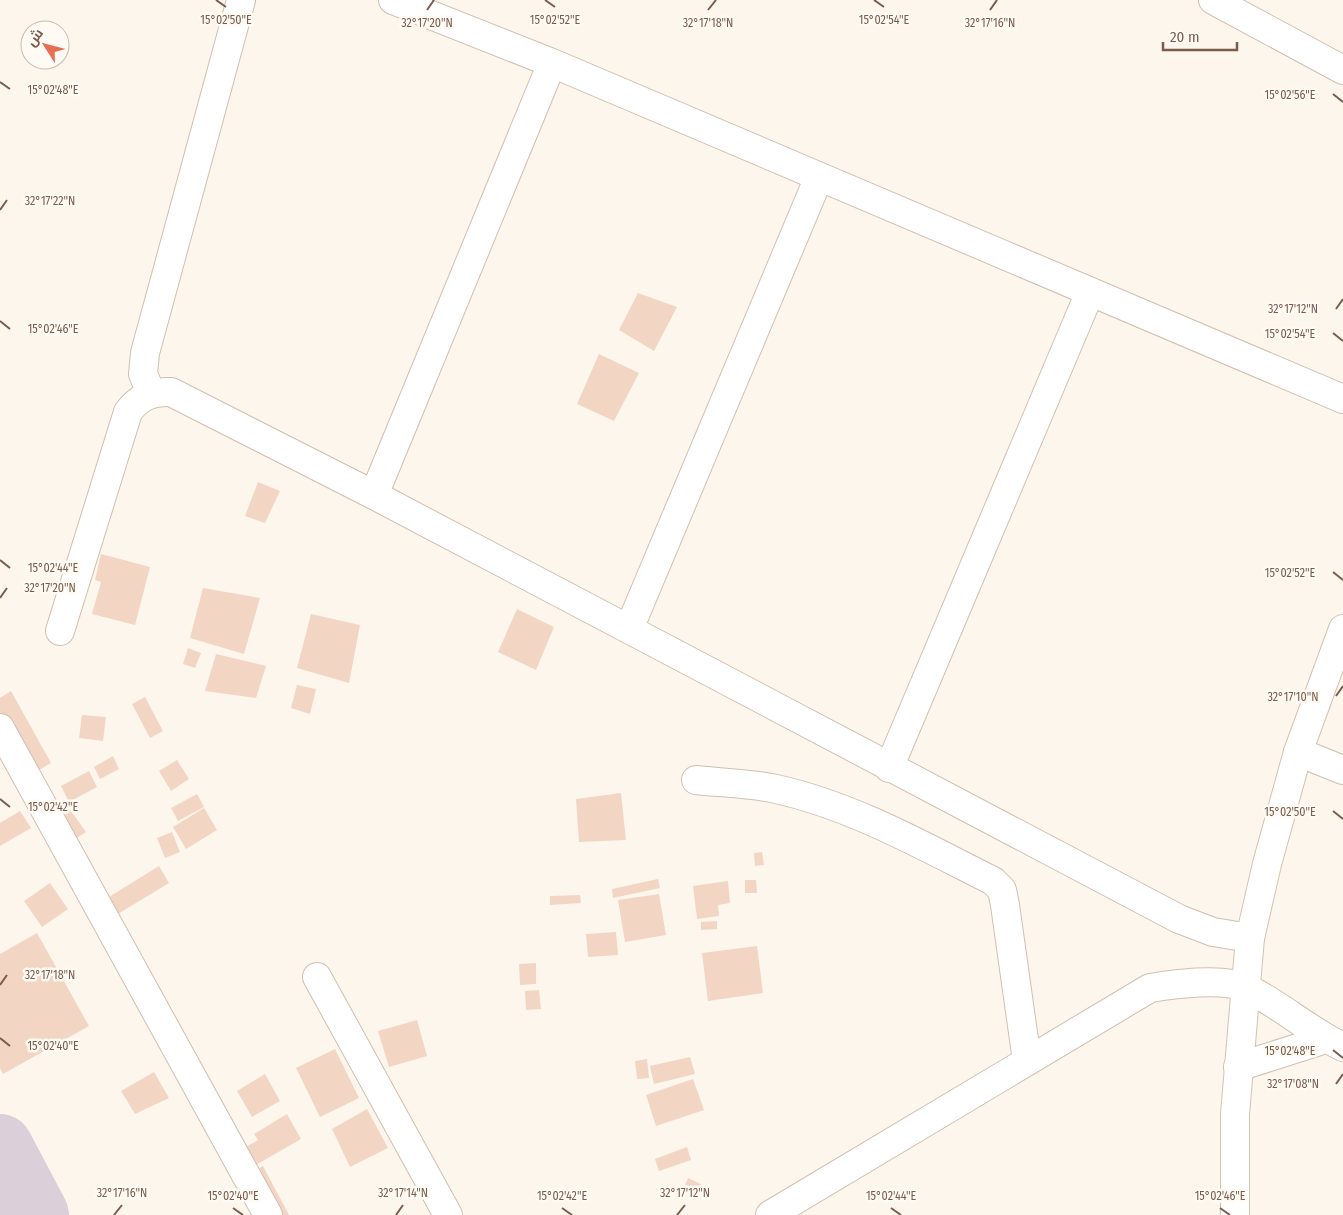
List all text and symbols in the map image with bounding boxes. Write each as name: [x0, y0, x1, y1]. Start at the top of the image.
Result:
text: 15°02'50"E: [200, 13, 252, 27]
text: 15°02'52"E: [530, 13, 581, 27]
text: 15°02'54"E: [859, 13, 910, 27]
text: 32°17'20"N: [401, 16, 453, 30]
text: 32°17'18"N: [683, 16, 733, 30]
text: 32°17'16"N: [965, 16, 1015, 30]
north arrow: [20, 20, 70, 70]
scale bar: [1163, 20, 1237, 52]
text: ش: [23, 25, 47, 50]
text: 20 m: [1170, 28, 1200, 46]
text: 15°02'48"E: [28, 83, 79, 97]
text: 15°02'56"E: [1265, 88, 1316, 102]
text: 32°17'22"N: [25, 194, 75, 208]
text: 32°17'12"N: [1268, 302, 1318, 316]
text: 15°02'46"E: [28, 322, 79, 336]
text: 15°02'54"E: [1265, 327, 1316, 341]
text: 15°02'44"E: [28, 561, 78, 575]
text: 15°02'52"E: [1265, 566, 1316, 580]
text: 32°17'20"N: [24, 581, 76, 595]
text: 32°17'10"N: [1268, 690, 1318, 704]
text: 15°02'42"E: [28, 800, 78, 814]
text: 15°02'50"E: [1264, 805, 1316, 819]
text: 32°17'18"N: [25, 968, 75, 982]
text: 15°02'40"E: [27, 1039, 79, 1053]
text: 15°02'48"E: [1265, 1044, 1316, 1058]
text: 32°17'08"N: [1267, 1077, 1319, 1091]
text: 32°17'16"N: [97, 1186, 147, 1200]
text: 32°17'14"N: [378, 1186, 428, 1200]
text: 32°17'12"N: [660, 1186, 710, 1200]
text: 15°02'40"E: [207, 1189, 259, 1203]
text: 15°02'42"E: [537, 1189, 587, 1203]
text: 15°02'44"E: [866, 1189, 916, 1203]
text: 15°02'46"E: [1195, 1189, 1246, 1203]

